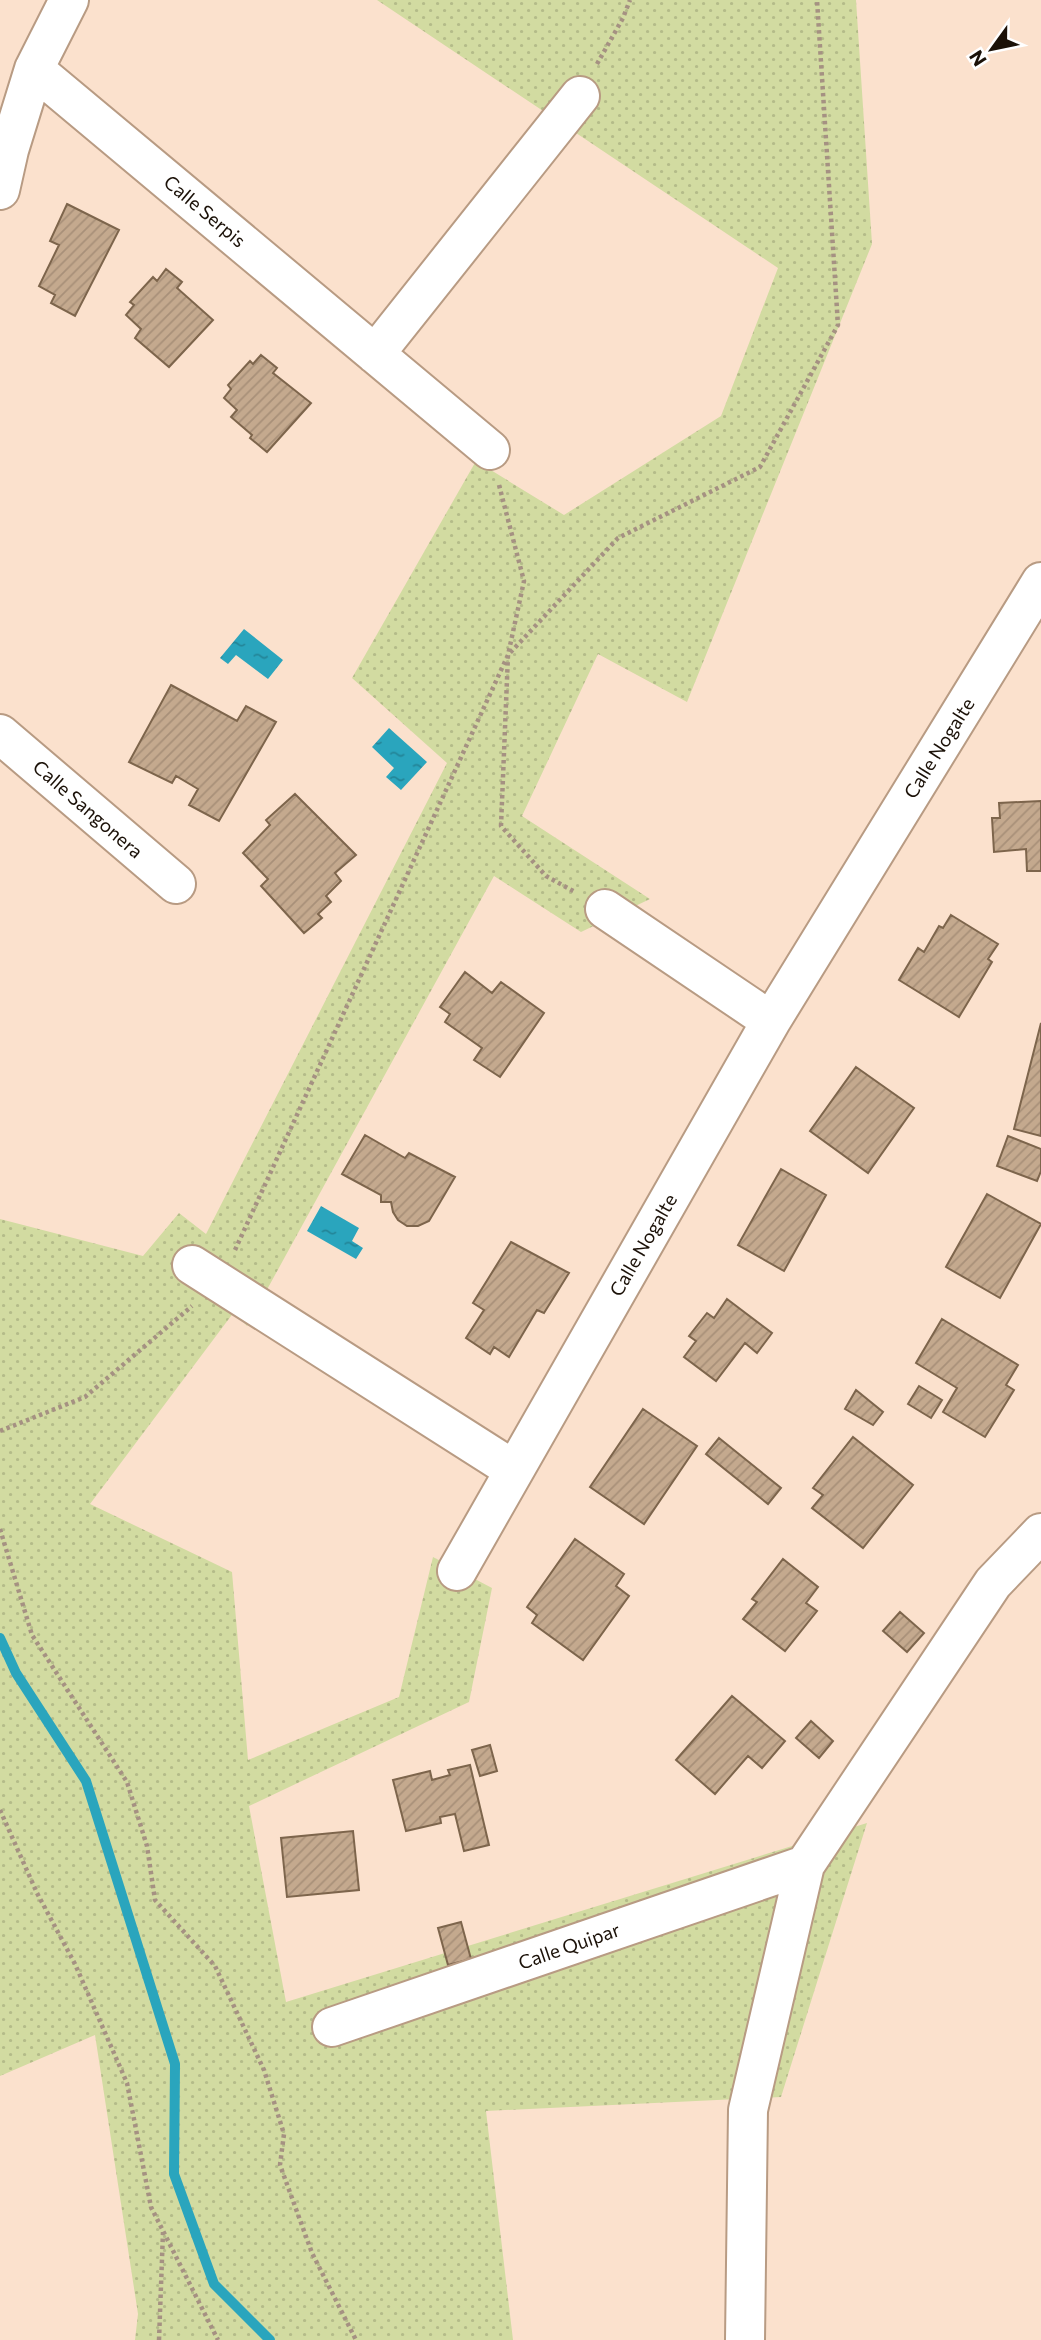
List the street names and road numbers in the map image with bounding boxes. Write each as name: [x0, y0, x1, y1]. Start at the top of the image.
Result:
street label: Calle Serpis: [160, 170, 251, 252]
street label: Calle Nogalte: [898, 693, 979, 802]
street label: Calle Sangonera: [29, 755, 148, 863]
street label: Calle Nogalte: [604, 1189, 681, 1300]
street label: Calle Quipar: [515, 1917, 623, 1974]

